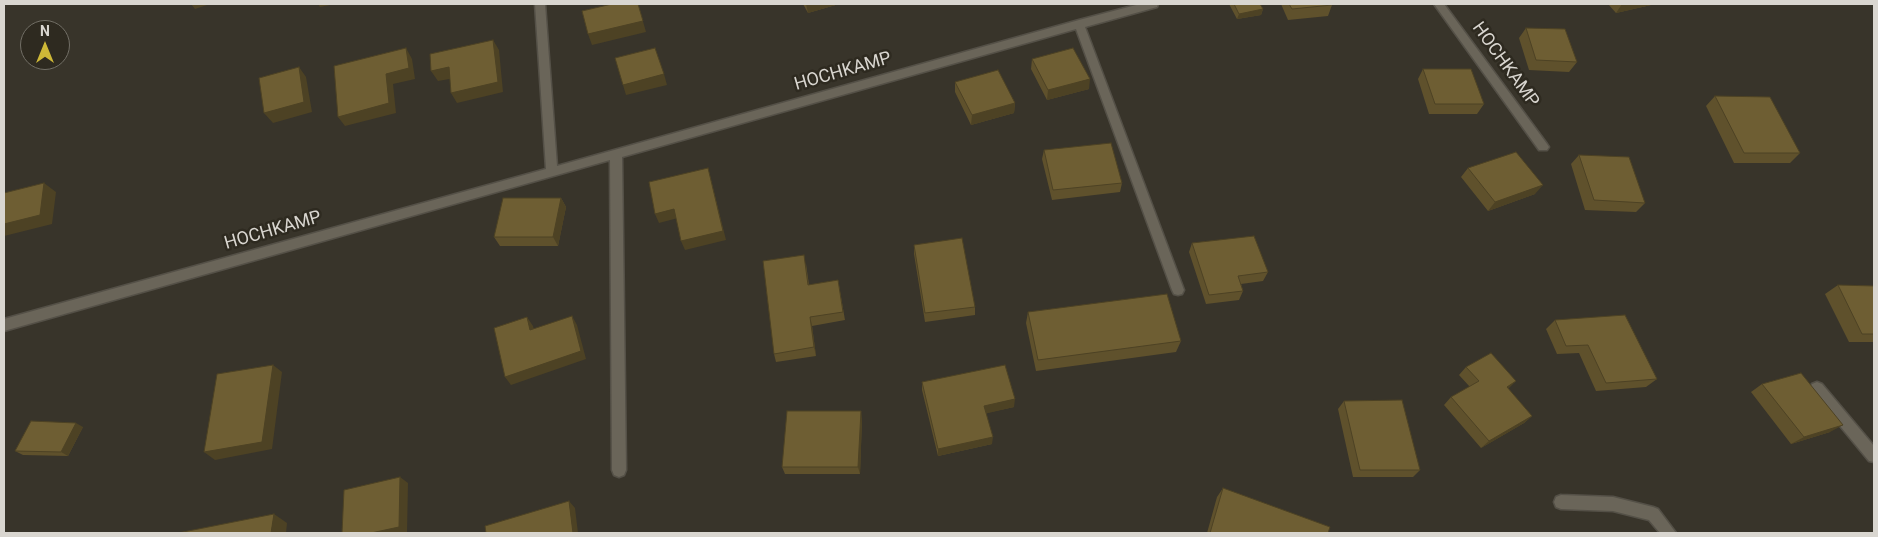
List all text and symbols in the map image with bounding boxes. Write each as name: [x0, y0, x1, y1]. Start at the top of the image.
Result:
street label: HOCHKAMP: [1467, 18, 1543, 112]
north arrow: [20, 20, 70, 70]
text: N: [40, 23, 50, 39]
street label: HOCHKAMP: [792, 48, 894, 96]
street label: HOCHKAMP: [222, 207, 324, 255]

